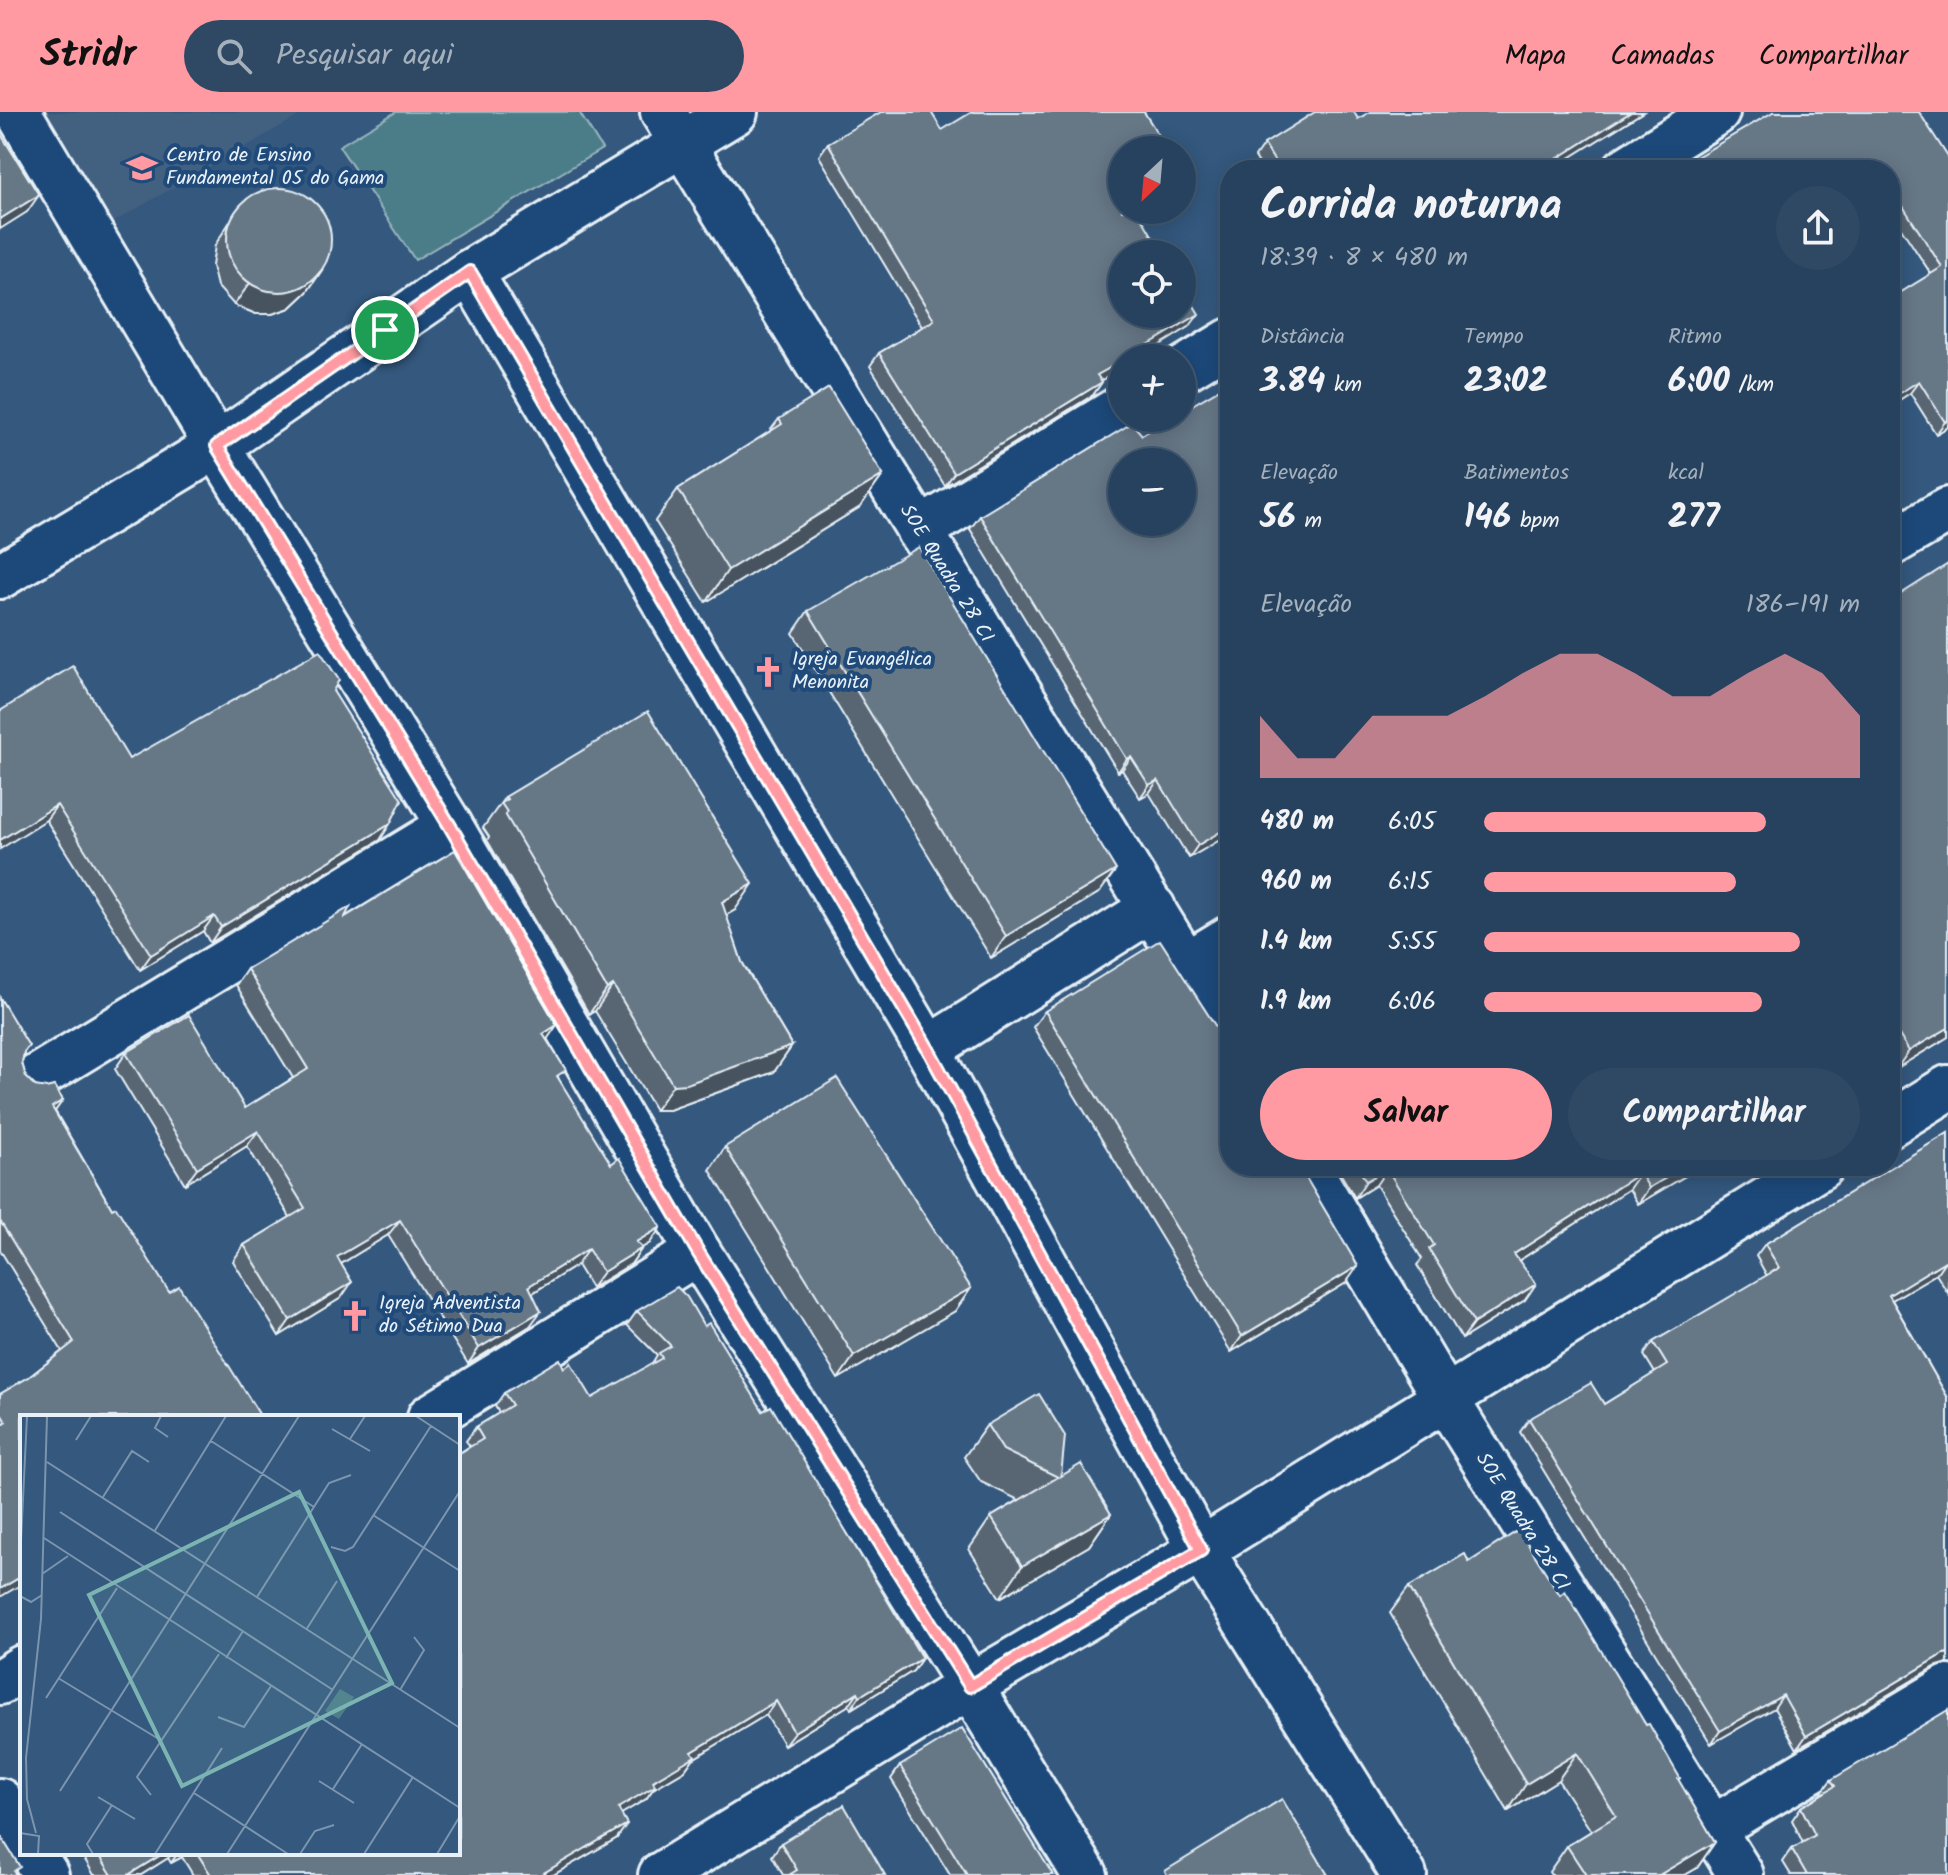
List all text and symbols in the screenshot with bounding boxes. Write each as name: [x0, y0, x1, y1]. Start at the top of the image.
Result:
search box: [184, 20, 744, 92]
text: Stridr: [40, 26, 136, 86]
text: Pesquisar aqui: [276, 32, 453, 80]
icon: search: [212, 34, 256, 78]
text: Mapa: [1505, 34, 1566, 79]
text: Camadas: [1610, 34, 1715, 79]
text: Compartilhar: [1759, 34, 1908, 79]
north arrow: [1108, 136, 1196, 224]
map controls: [1108, 136, 1196, 536]
place label: Centro de Ensino Fundamental 05 do Gama: [166, 140, 384, 195]
school or university icon: Centro de Ensino Fundamental 05 do Gama: [125, 151, 159, 185]
text: Corrida noturna: [1260, 172, 1562, 242]
button: share: [1776, 186, 1860, 270]
text: 18:39 · 8 × 480 m: [1260, 237, 1468, 279]
button: locate: [1108, 240, 1196, 328]
pin: [351, 296, 419, 364]
icon: arrive: [363, 308, 407, 352]
text: Distância: [1260, 320, 1345, 355]
text: Tempo: [1464, 320, 1524, 355]
text: Ritmo: [1668, 320, 1722, 355]
button: +: [1108, 344, 1196, 432]
text: 3.84: [1260, 355, 1325, 409]
text: 23:02: [1464, 355, 1548, 409]
text: 6:00: [1668, 355, 1730, 409]
text: km: [1325, 368, 1362, 403]
text: /km: [1730, 368, 1774, 403]
button: −: [1108, 448, 1196, 536]
text: Elevação: [1260, 456, 1338, 491]
text: Batimentos: [1464, 456, 1569, 491]
text: kcal: [1668, 456, 1704, 491]
text: 56: [1260, 491, 1296, 545]
text: 146: [1464, 491, 1511, 545]
text: 277: [1668, 491, 1720, 545]
street label: SOE Quadra 28 CI: [890, 498, 1002, 650]
text: m: [1296, 504, 1322, 539]
text: bpm: [1511, 504, 1560, 539]
text: Elevação: [1260, 584, 1352, 626]
text: 186–191 m: [1746, 584, 1860, 626]
place label: Igreja Evangélica Menonita: [792, 644, 932, 699]
church icon: Igreja Evangélica Menonita: [751, 655, 785, 689]
text: 480 m: [1260, 801, 1334, 843]
text: 6:05: [1388, 801, 1436, 843]
text: 960 m: [1260, 861, 1332, 903]
text: 6:15: [1388, 861, 1431, 903]
text: 1.4 km: [1260, 921, 1332, 963]
text: 5:55: [1388, 921, 1436, 963]
text: 1.9 km: [1260, 981, 1331, 1023]
text: 6:06: [1388, 981, 1436, 1023]
button: Salvar: [1260, 1068, 1552, 1160]
button: Compartilhar: [1568, 1068, 1860, 1160]
place label: Igreja Adventista do Sétimo Dua: [379, 1288, 521, 1343]
church icon: Igreja Adventista do Sétimo Dua: [338, 1299, 372, 1333]
inset map: [20, 1415, 460, 1855]
street label: SOE Quadra 28 CI: [1466, 1446, 1578, 1598]

